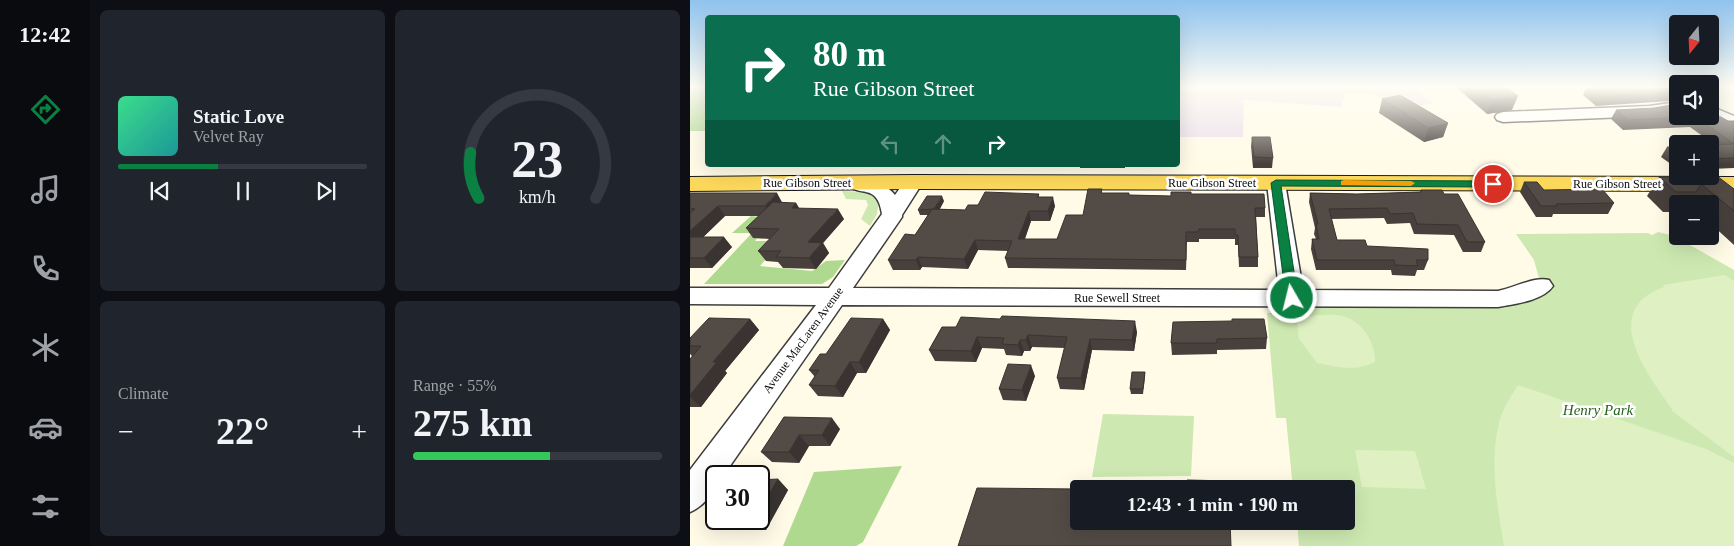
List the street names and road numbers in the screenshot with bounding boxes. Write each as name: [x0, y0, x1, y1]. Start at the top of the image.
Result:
street label: Rue Gibson Street: [763, 176, 852, 190]
street label: Rue Gibson Street: [1168, 176, 1257, 190]
street label: Rue Gibson Street: [1573, 177, 1662, 191]
street label: Avenue MacLaren Avenue: [760, 284, 846, 396]
street label: Rue Sewell Street: [1074, 291, 1161, 305]

